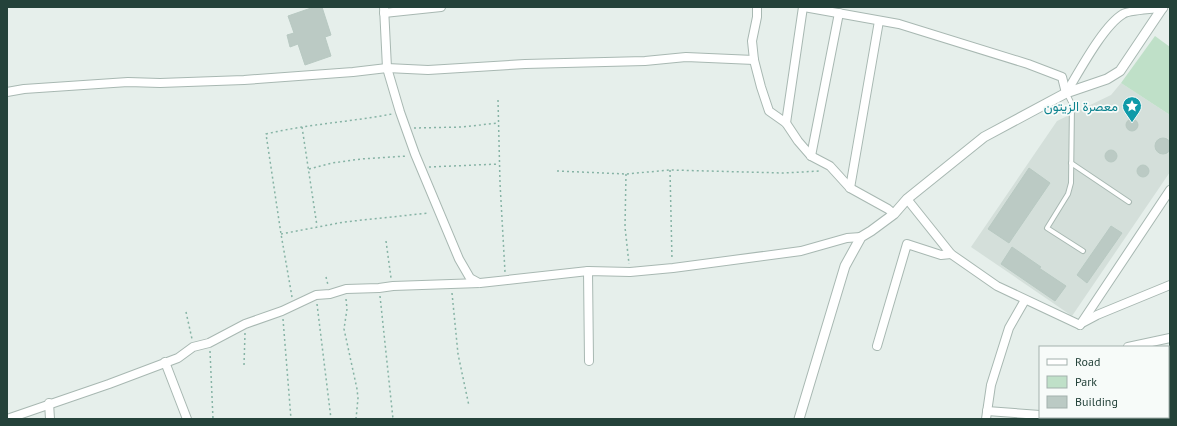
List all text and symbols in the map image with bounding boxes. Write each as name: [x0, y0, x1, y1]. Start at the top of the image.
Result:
place icon: معصرة الزيتون: [1121, 95, 1143, 123]
place label: معصرة الزيتون: [1044, 98, 1118, 115]
legend: [1039, 346, 1169, 418]
text: Road: [1075, 354, 1100, 369]
text: Park: [1075, 374, 1097, 389]
text: Building: [1075, 394, 1118, 409]

